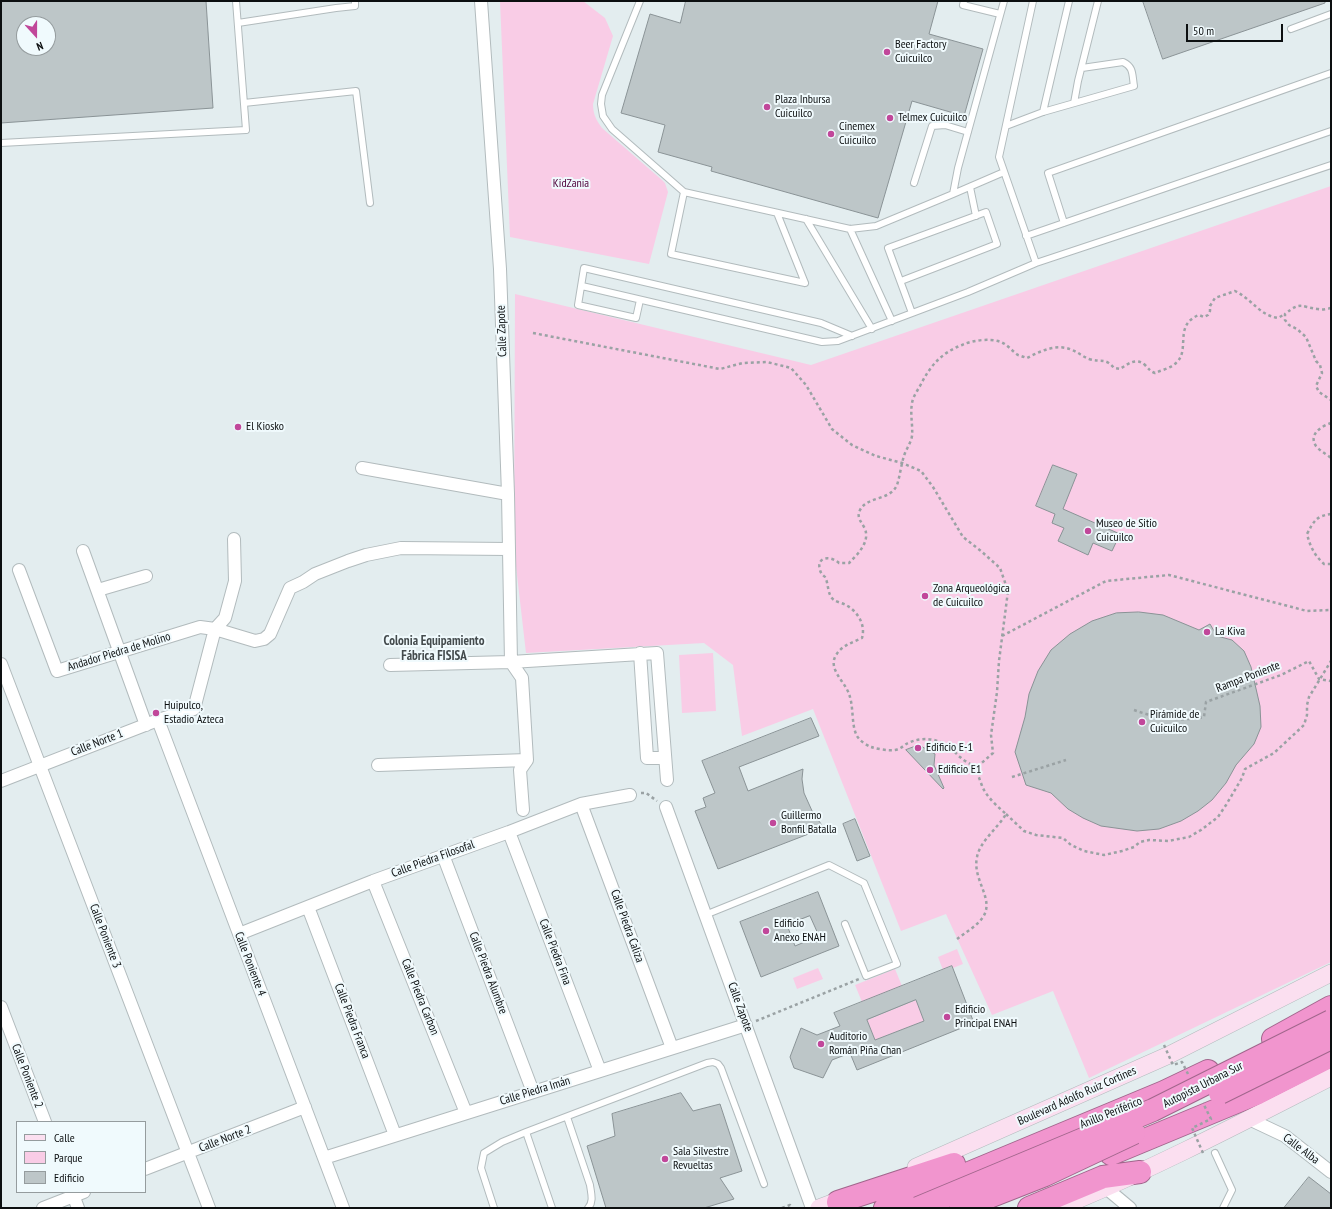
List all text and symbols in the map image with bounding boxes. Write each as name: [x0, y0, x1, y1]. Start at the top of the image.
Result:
north arrow: [16, 16, 56, 56]
scale bar: [1188, 16, 1285, 42]
text: 50 m: [1193, 23, 1214, 38]
place label: Beer Factory Cuicuilco: [895, 38, 947, 66]
text: N: [35, 39, 45, 54]
marker: Beer Factory Cuicuilco: [882, 47, 892, 57]
place label: Plaza Inbursa Cuicuilco: [775, 93, 830, 121]
marker: Plaza Inbursa Cuicuilco: [762, 102, 772, 112]
place label: Telmex Cuicuilco: [898, 111, 967, 125]
marker: Telmex Cuicuilco: [885, 113, 895, 123]
place label: Cinemex Cuicuilco: [839, 120, 876, 148]
marker: Cinemex Cuicuilco: [826, 129, 836, 139]
park label: KidZania: [553, 177, 589, 191]
street label: Calle Zapote: [494, 305, 510, 357]
place label: El Kiosko: [246, 420, 284, 434]
marker: El Kiosko: [233, 422, 243, 432]
place label: Museo de Sitio Cuicuilco: [1096, 517, 1157, 545]
marker: Museo de Sitio Cuicuilco: [1083, 526, 1093, 536]
place label: Zona Arqueológica de Cuicuilco: [933, 582, 1010, 610]
marker: Zona Arqueológica de Cuicuilco: [920, 591, 930, 601]
place label: La Kiva: [1215, 625, 1245, 639]
marker: La Kiva: [1202, 627, 1212, 637]
street label: Andador Piedra de Molino: [66, 629, 172, 675]
district label: Colonia Equipamiento Fábrica FISISA: [384, 633, 484, 664]
street label: Rampa Poniente: [1214, 658, 1282, 696]
place label: Huipulco, Estadio Azteca: [164, 699, 224, 727]
marker: Huipulco, Estadio Azteca: [151, 708, 161, 718]
place label: Pirámide de Cuicuilco: [1150, 708, 1199, 736]
marker: Pirámide de Cuicuilco: [1137, 717, 1147, 727]
street label: Calle Norte 1: [69, 727, 125, 759]
place label: Edificio E-1: [926, 741, 973, 755]
marker: Edificio E-1: [913, 743, 923, 753]
place label: Edificio E1: [938, 763, 981, 777]
marker: Edificio E1: [925, 765, 935, 775]
place label: Guillermo Bonfil Batalla: [781, 809, 837, 837]
marker: Guillermo Bonfil Batalla: [768, 818, 778, 828]
street label: Calle Piedra Filosofal: [389, 837, 477, 881]
street label: Calle Piedra Caliza: [607, 888, 647, 964]
street label: Calle Poniente 3: [86, 902, 124, 970]
street label: Calle Piedra Fina: [536, 917, 574, 987]
place label: Edificio Anexo ENAH: [774, 917, 826, 945]
marker: Edificio Anexo ENAH: [761, 926, 771, 936]
street label: Calle Poniente 4: [231, 930, 269, 998]
street label: Calle Piedra Alumbre: [466, 930, 510, 1016]
street label: Calle Piedra Carbon: [398, 957, 442, 1037]
street label: Calle Zapote: [724, 980, 756, 1034]
street label: Calle Piedra Franca: [331, 981, 373, 1061]
place label: Edificio Principal ENAH: [955, 1003, 1017, 1031]
marker: Edificio Principal ENAH: [942, 1012, 952, 1022]
place label: Auditorio Román Piña Chan: [829, 1030, 901, 1058]
marker: Auditorio Román Piña Chan: [816, 1039, 826, 1049]
street label: Calle Poniente 2: [8, 1042, 46, 1110]
street label: Autopista Urbana Sur: [1161, 1059, 1245, 1111]
street label: Boulevard Adolfo Ruiz Cortines: [1016, 1063, 1138, 1129]
street label: Calle Piedra Imán: [498, 1073, 572, 1109]
street label: Anillo Periférico: [1078, 1094, 1144, 1132]
legend: [16, 1121, 146, 1193]
street label: Calle Norte 2: [197, 1123, 253, 1155]
text: Calle: [54, 1130, 75, 1145]
street label: Calle Alba: [1280, 1131, 1322, 1167]
place label: Sala Silvestre Revueltas: [673, 1145, 729, 1173]
text: Parque: [54, 1150, 83, 1165]
marker: Sala Silvestre Revueltas: [660, 1154, 670, 1164]
text: Edificio: [54, 1170, 84, 1185]

